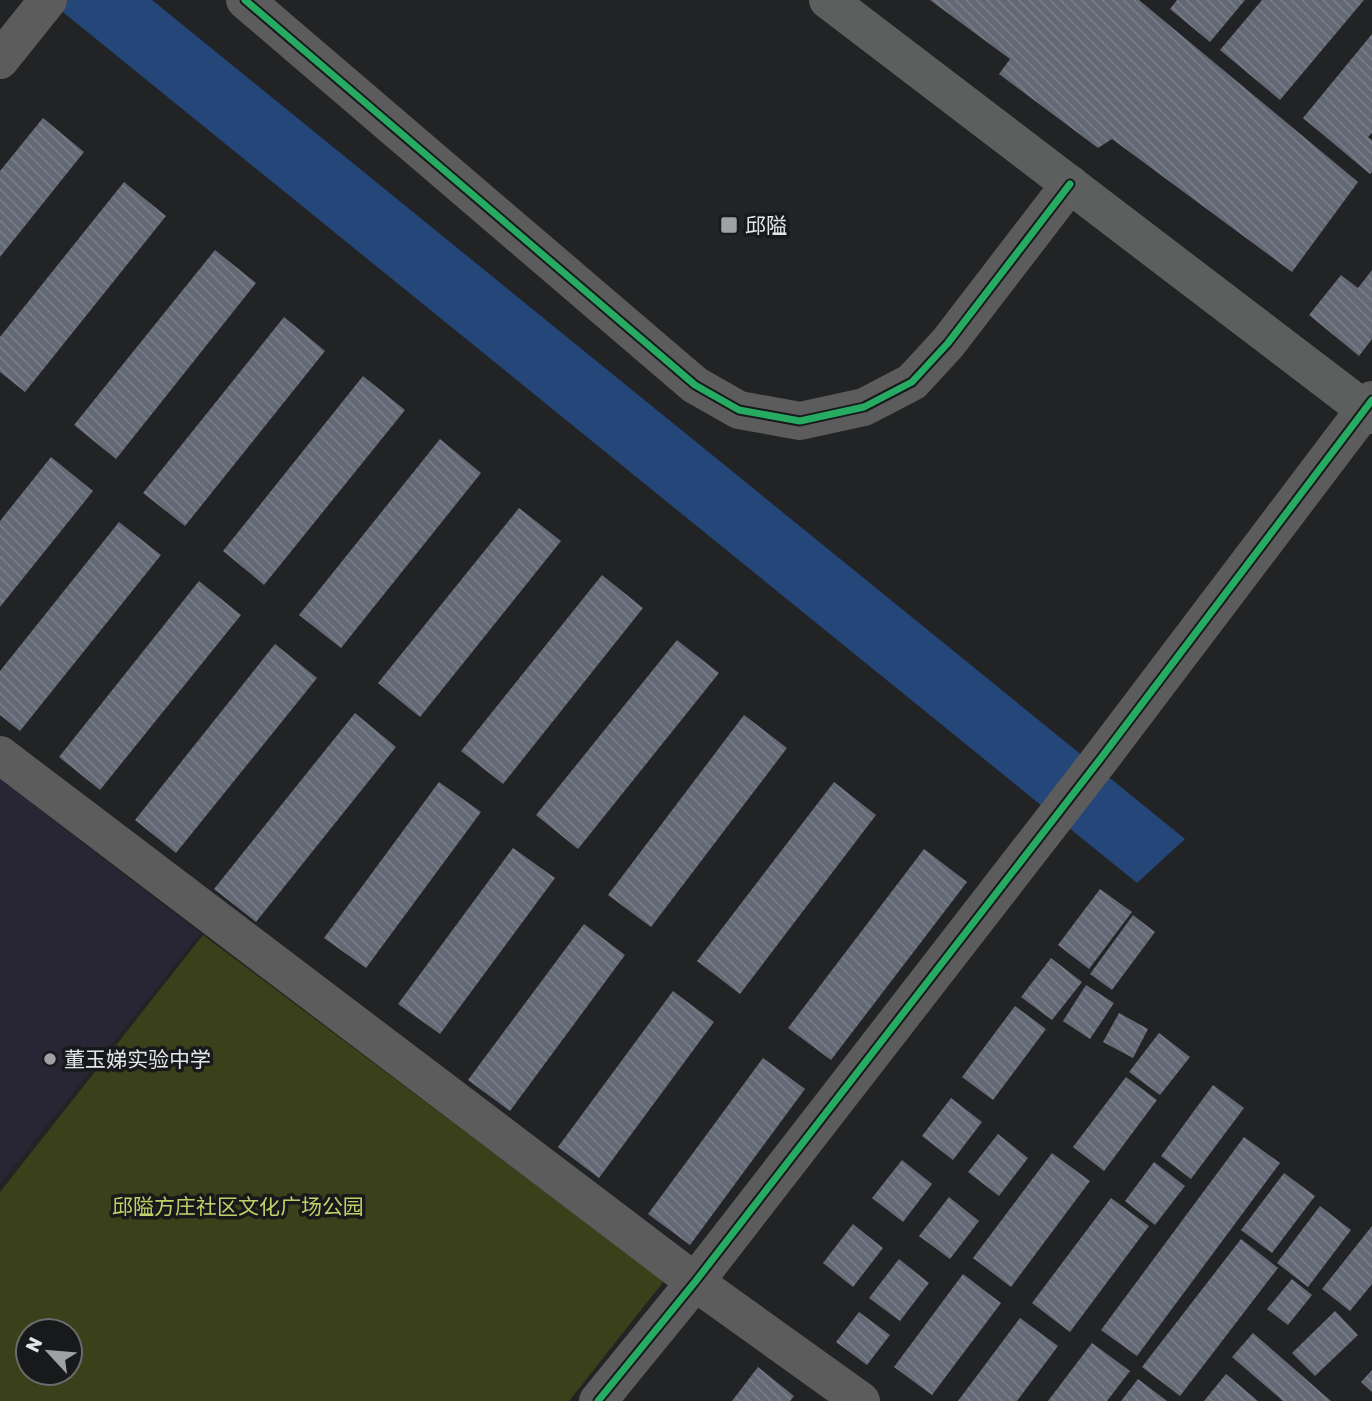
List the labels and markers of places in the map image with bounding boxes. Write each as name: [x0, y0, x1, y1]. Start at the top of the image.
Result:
place label: 邱隘: [745, 213, 787, 238]
marker: 邱隘: [719, 215, 739, 235]
place label: 董玉娣实验中学: [64, 1047, 211, 1072]
marker: 董玉娣实验中学: [42, 1051, 58, 1067]

